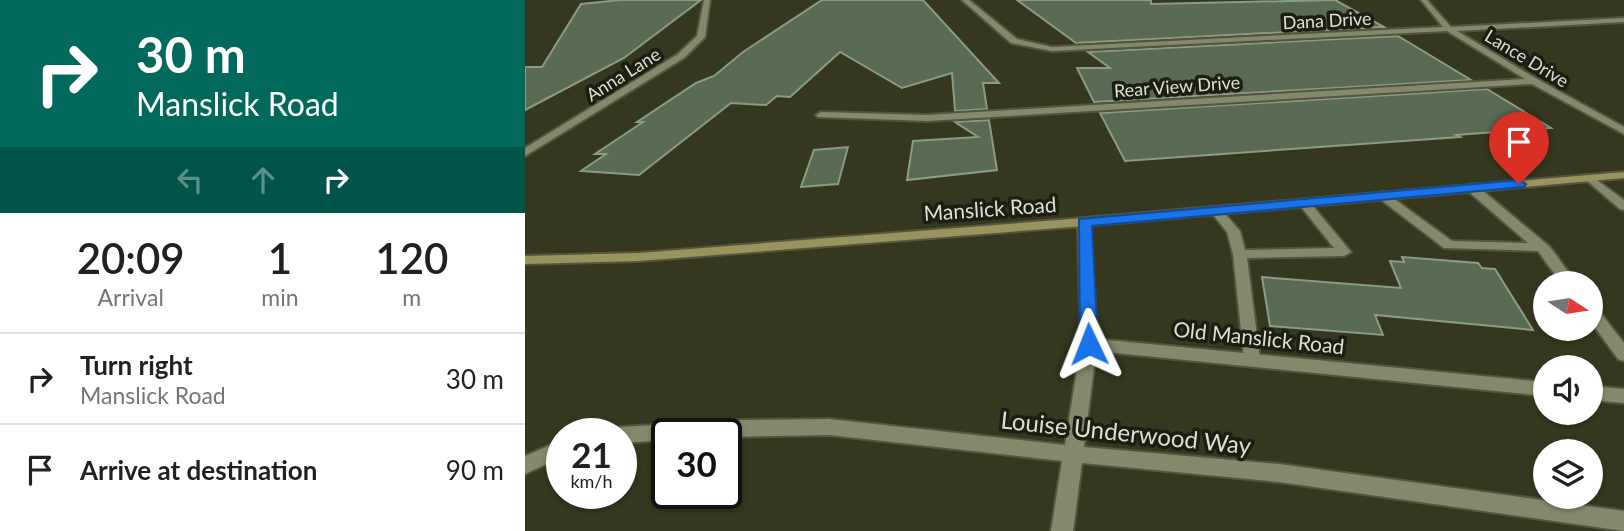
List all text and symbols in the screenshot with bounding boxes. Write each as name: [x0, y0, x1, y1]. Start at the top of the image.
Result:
street label: Dana Drive: [1282, 7, 1372, 33]
street label: Lance Drive: [1481, 24, 1573, 92]
text: 30 m: [136, 25, 246, 83]
icon: right: [21, 28, 112, 119]
street label: Anna Lane: [582, 43, 664, 105]
street label: Rear View Drive: [1113, 71, 1241, 101]
text: Manslick Road: [136, 84, 339, 123]
pin: [1489, 112, 1549, 184]
icon: arrive: [1500, 123, 1538, 161]
icon: left: [171, 161, 209, 199]
icon: ahead: [244, 161, 282, 199]
icon: right: [317, 161, 355, 199]
street label: Manslick Road: [923, 191, 1057, 225]
text: 20:09: [77, 233, 185, 283]
text: 1: [268, 233, 292, 283]
text: 120: [375, 233, 448, 283]
north arrow: [1533, 271, 1603, 341]
map controls: [1533, 271, 1603, 509]
text: Arrival: [98, 283, 164, 311]
text: min: [261, 283, 299, 311]
text: m: [402, 283, 421, 311]
position arrow: [1052, 307, 1126, 381]
street label: Old Manslick Road: [1172, 316, 1346, 358]
text: Turn right: [80, 349, 193, 381]
button: sound: [1533, 355, 1603, 425]
icon: right: [21, 360, 59, 398]
text: 30 m: [446, 363, 504, 395]
text: Manslick Road: [80, 381, 226, 409]
street label: Louise Underwood Way: [999, 404, 1253, 460]
speed limit sign: 30: [651, 418, 742, 509]
text: 21: [571, 433, 612, 475]
button: layers: [1533, 439, 1603, 509]
icon: arrive: [21, 451, 59, 489]
text: Arrive at destination: [80, 454, 317, 486]
text: 90 m: [446, 454, 504, 486]
text: km/h: [570, 470, 613, 492]

